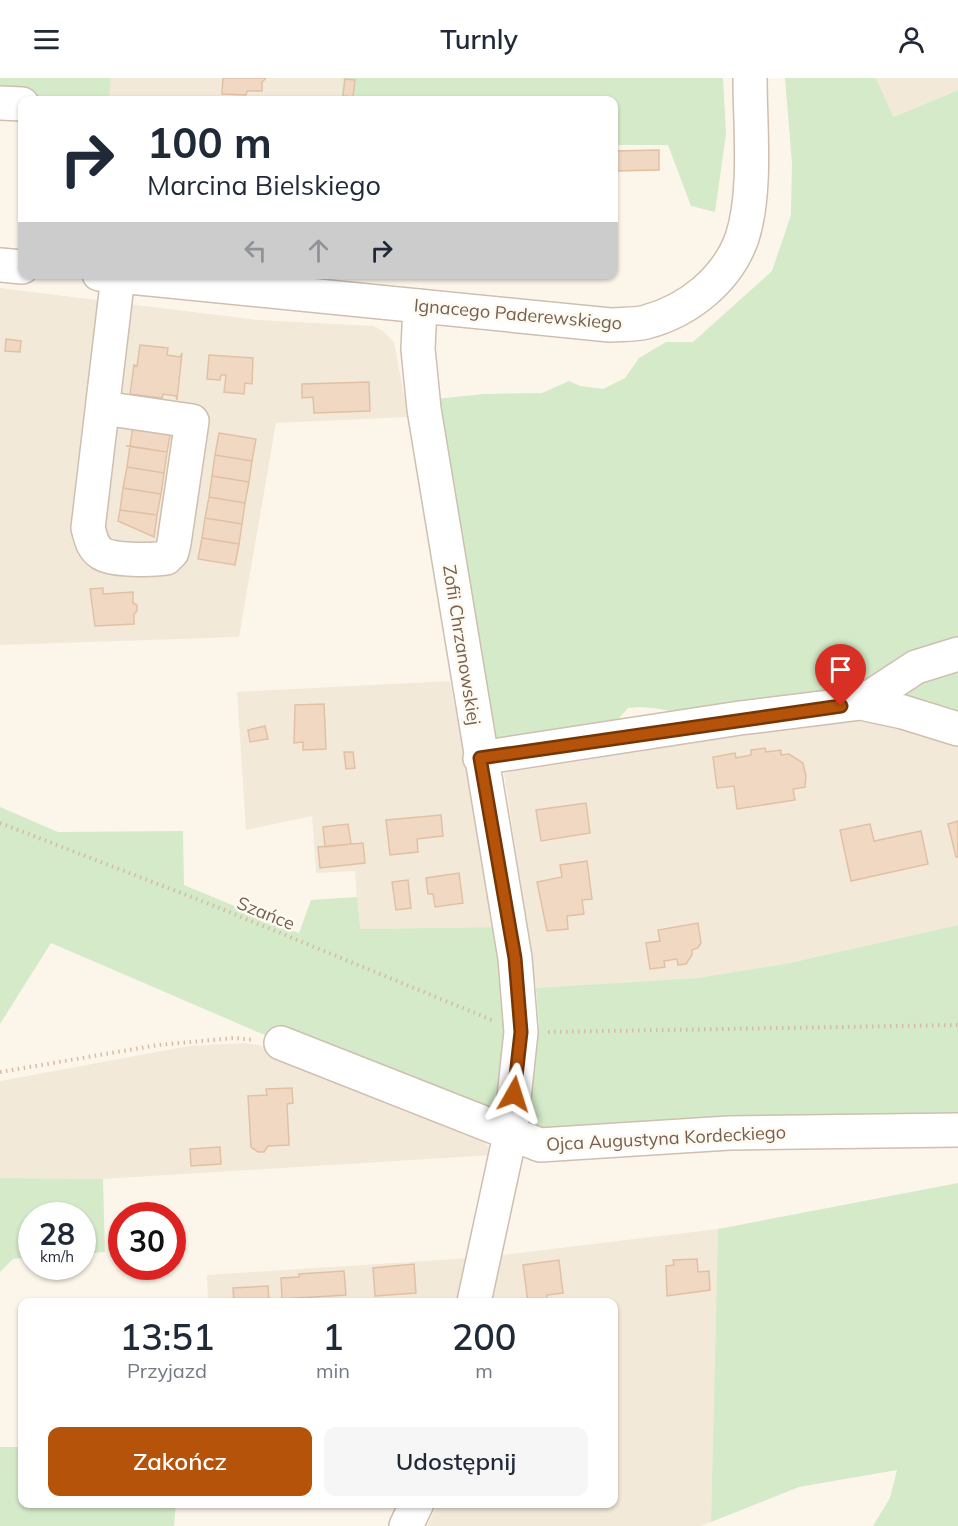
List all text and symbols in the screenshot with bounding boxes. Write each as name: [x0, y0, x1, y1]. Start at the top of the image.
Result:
text: Turnly: [440, 22, 518, 56]
icon: menu: [30, 23, 63, 56]
icon: person: [895, 23, 928, 56]
text: 100 m: [147, 116, 272, 169]
icon: right: [48, 120, 126, 198]
text: Marcina Bielskiego: [147, 168, 381, 202]
icon: left: [239, 234, 272, 267]
icon: ahead: [302, 234, 335, 267]
icon: right: [365, 234, 398, 267]
street label: Ignacego Paderewskiego: [413, 293, 623, 335]
street label: Zofii Chrzanowskiej: [438, 563, 486, 727]
pin: [815, 644, 866, 706]
icon: arrive: [824, 653, 857, 686]
street label: Szańce: [234, 891, 298, 935]
position arrow: [482, 1062, 546, 1126]
street label: Ojca Augustyna Kordeckiego: [546, 1120, 786, 1156]
speed limit sign: 30: [108, 1202, 186, 1280]
text: 28: [39, 1215, 75, 1253]
text: km/h: [40, 1247, 74, 1266]
text: 13:51: [120, 1314, 214, 1359]
text: 1: [322, 1314, 344, 1359]
text: 200: [452, 1314, 516, 1359]
text: Przyjazd: [127, 1358, 207, 1383]
text: min: [316, 1358, 350, 1383]
text: m: [475, 1358, 493, 1383]
button: Zakończ: [48, 1427, 312, 1496]
button: Udostępnij: [324, 1427, 588, 1496]

